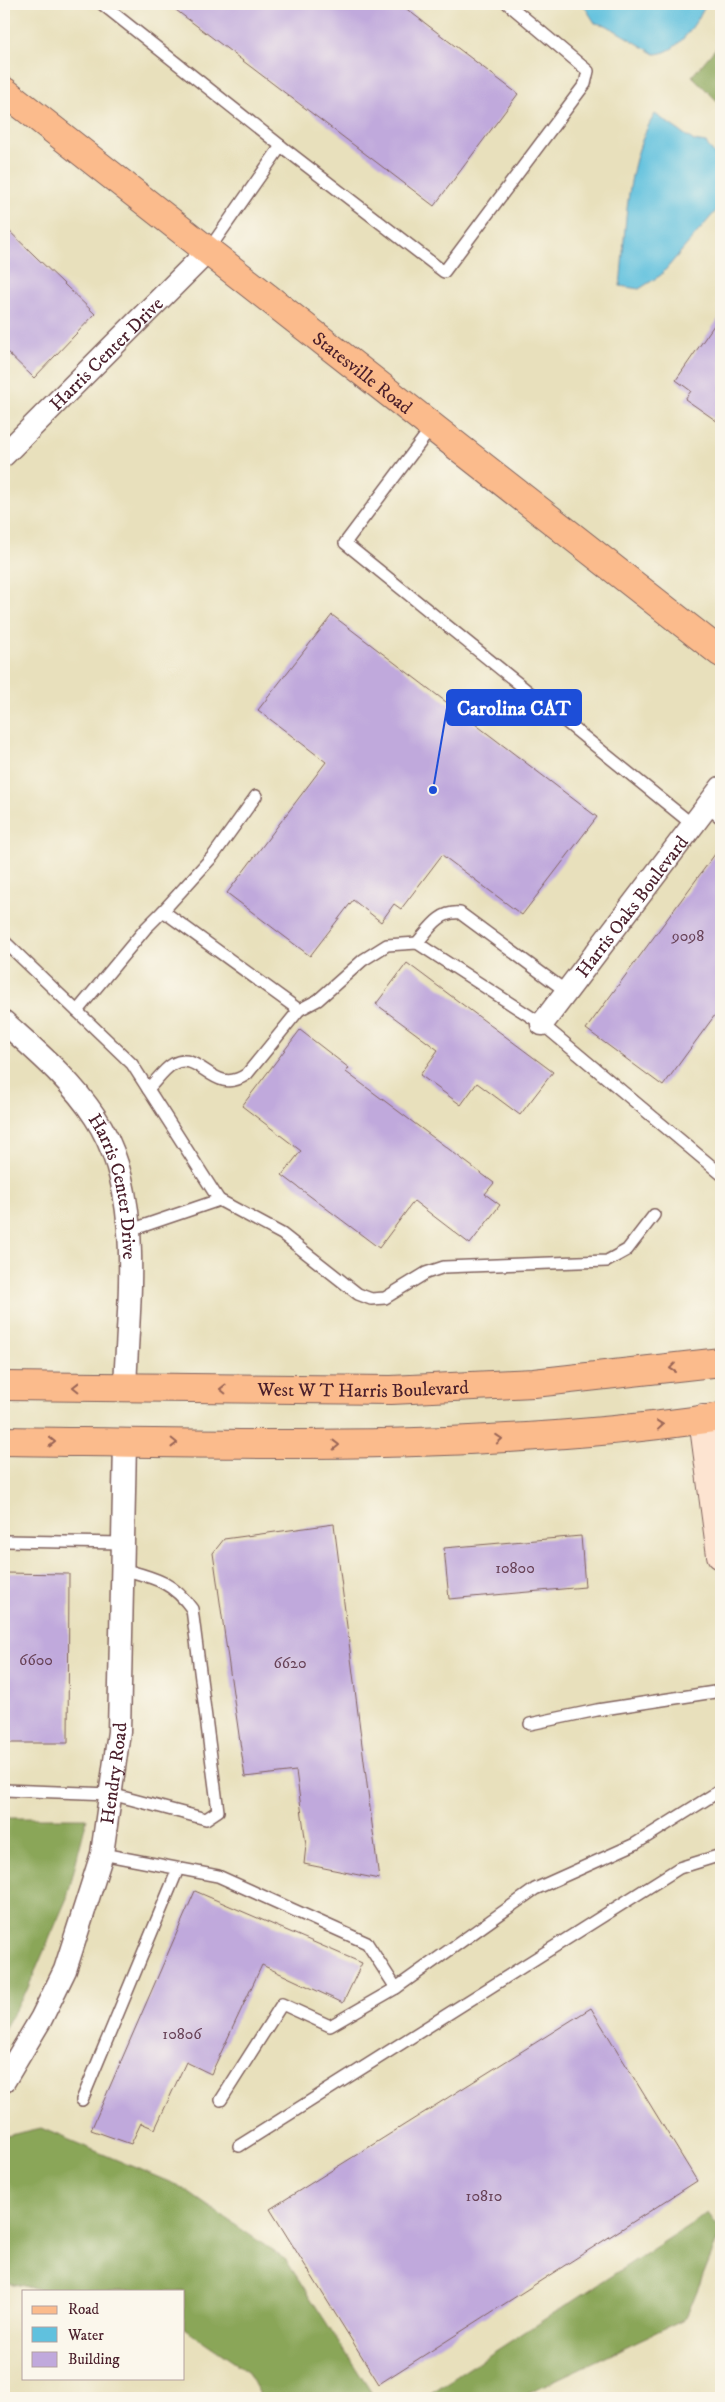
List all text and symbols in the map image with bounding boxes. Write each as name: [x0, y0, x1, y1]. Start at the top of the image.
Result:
street label: Harris Center Drive: [45, 292, 169, 416]
street label: Statesville Road: [307, 327, 417, 420]
callout: Carolina CAT: [447, 690, 581, 725]
text: Carolina CAT: [457, 697, 572, 722]
street label: Harris Oaks Boulevard: [572, 831, 694, 982]
house number: 9098: [671, 926, 704, 946]
street label: Harris Center Drive: [83, 1109, 140, 1260]
one-way arrow: [669, 1362, 677, 1373]
street label: West W T Harris Boulevard: [256, 1376, 470, 1403]
one-way arrow: [72, 1382, 80, 1392]
one-way arrow: [218, 1384, 226, 1394]
one-way arrow: [657, 1420, 665, 1431]
one-way arrow: [495, 1434, 503, 1445]
one-way arrow: [49, 1436, 57, 1447]
one-way arrow: [170, 1438, 178, 1448]
one-way arrow: [333, 1440, 341, 1450]
house number: 10800: [495, 1558, 535, 1578]
house number: 6600: [19, 1650, 53, 1670]
house number: 6620: [273, 1653, 307, 1673]
street label: Hendry Road: [96, 1722, 132, 1826]
house number: 10806: [162, 2024, 202, 2044]
house number: 10810: [466, 2186, 502, 2206]
legend: [22, 2290, 185, 2380]
text: Road: [68, 2300, 100, 2319]
text: Water: [67, 2326, 104, 2345]
text: Building: [68, 2350, 120, 2369]

